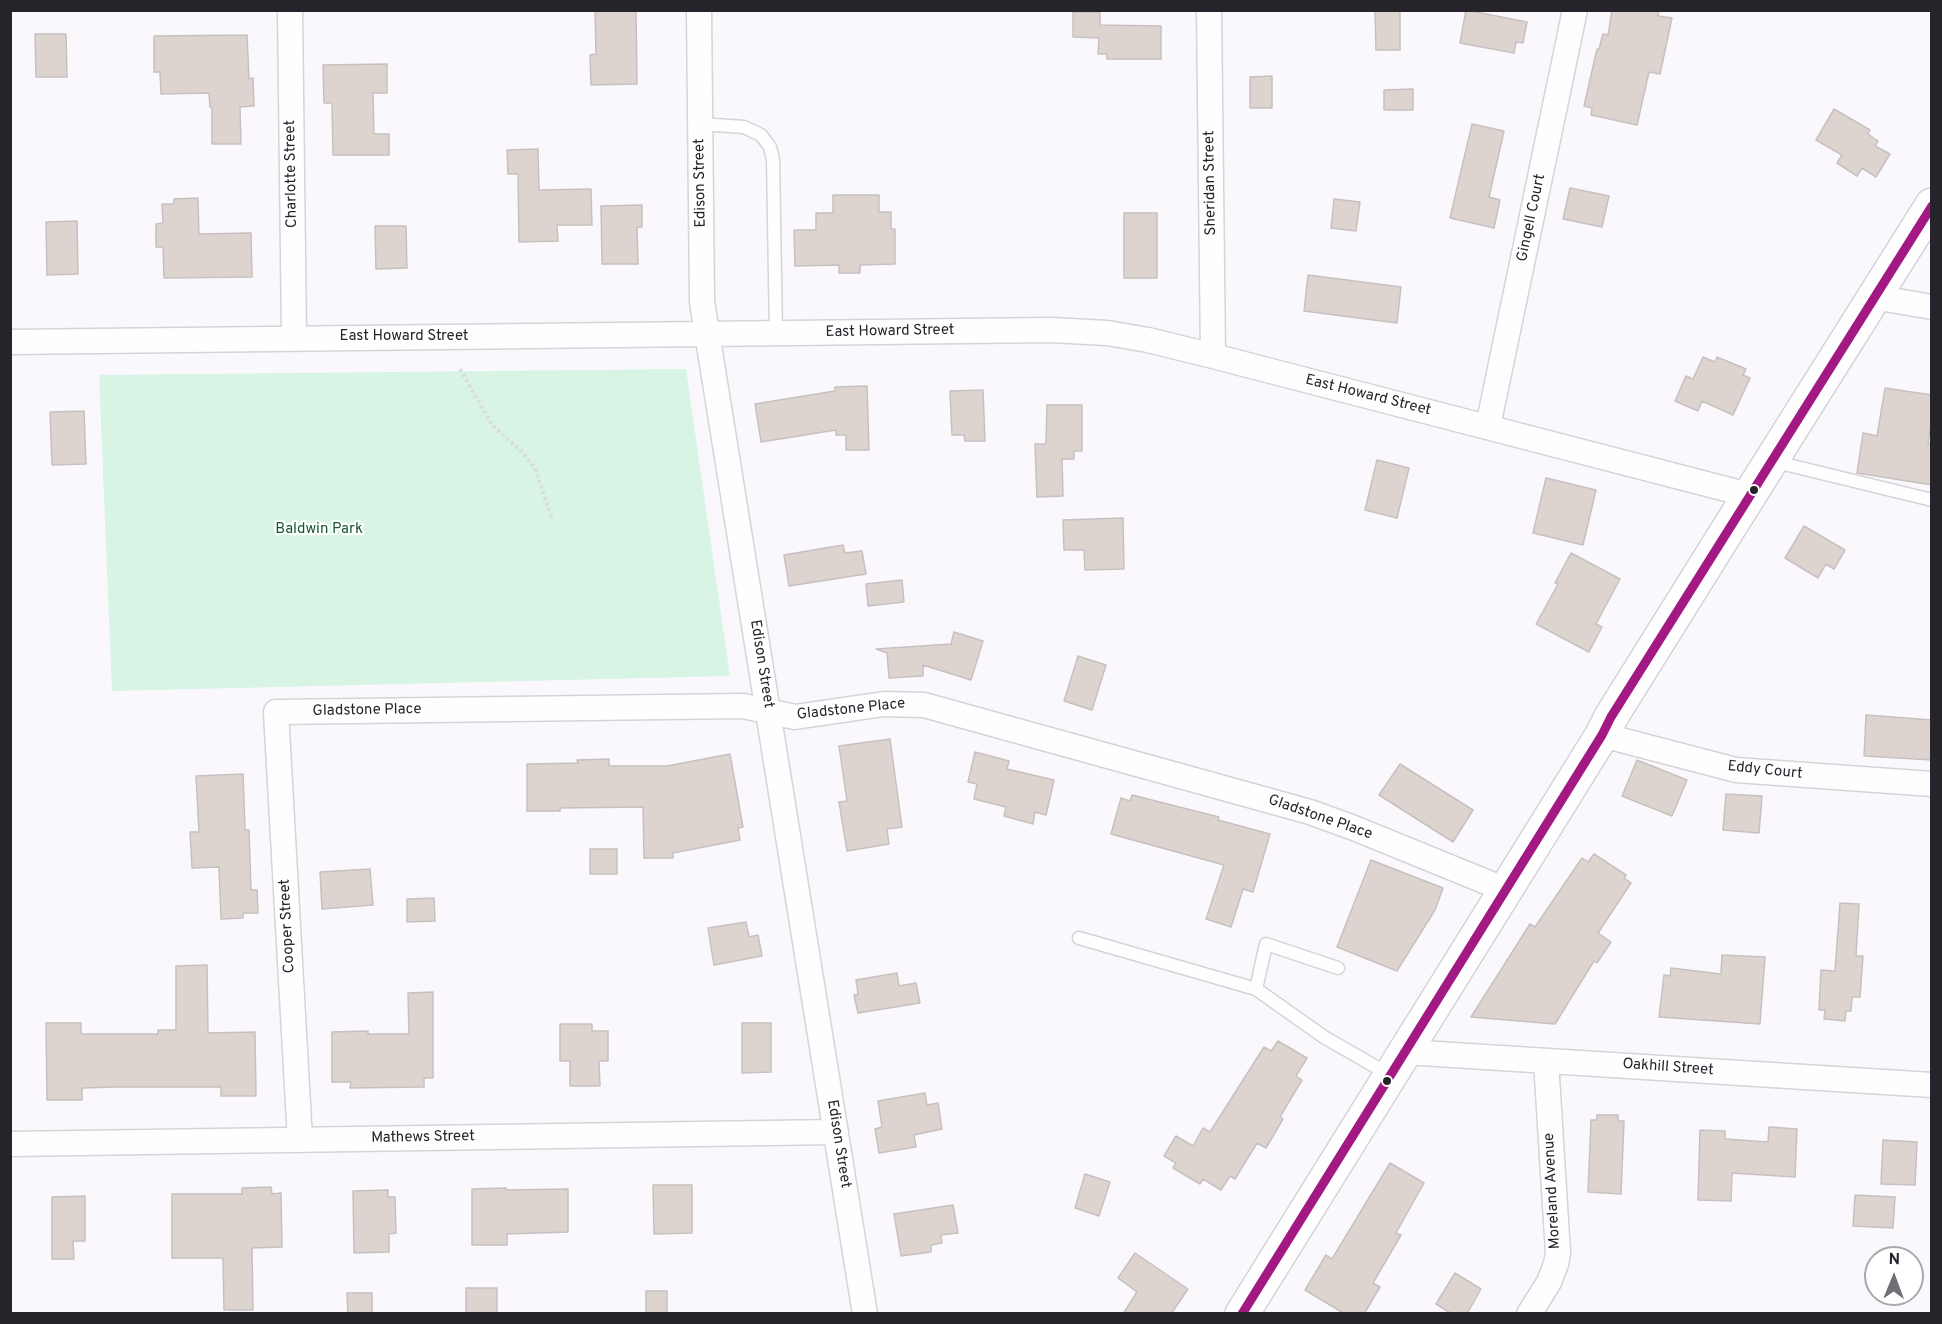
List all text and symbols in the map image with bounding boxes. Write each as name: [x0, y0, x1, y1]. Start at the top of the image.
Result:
street label: Charlotte Street: [282, 120, 302, 228]
street label: Sheridan Street: [1201, 130, 1221, 236]
street label: Edison Street: [691, 138, 711, 228]
street label: Gingell Court: [1514, 173, 1550, 263]
street label: East Howard Street: [825, 322, 955, 342]
street label: East Howard Street: [340, 328, 468, 346]
street label: East Howard Street: [1303, 372, 1433, 420]
unlabelled marker: [1748, 484, 1760, 496]
park label: Baldwin Park: [275, 521, 363, 539]
street label: Edison Street: [745, 619, 777, 709]
street label: Gladstone Place: [796, 695, 906, 725]
street label: Gladstone Place: [312, 701, 422, 721]
street label: Eddy Court: [1727, 758, 1803, 784]
street label: Gladstone Place: [1266, 792, 1374, 844]
street label: Cooper Street: [277, 878, 299, 974]
street label: Oakhill Street: [1622, 1056, 1714, 1080]
unlabelled marker: [1381, 1075, 1393, 1087]
street label: Edison Street: [822, 1099, 854, 1189]
street label: Mathews Street: [371, 1128, 475, 1148]
street label: Moreland Avenue: [1541, 1132, 1565, 1250]
north arrow: [1864, 1246, 1924, 1306]
text: N: [1888, 1250, 1900, 1270]

